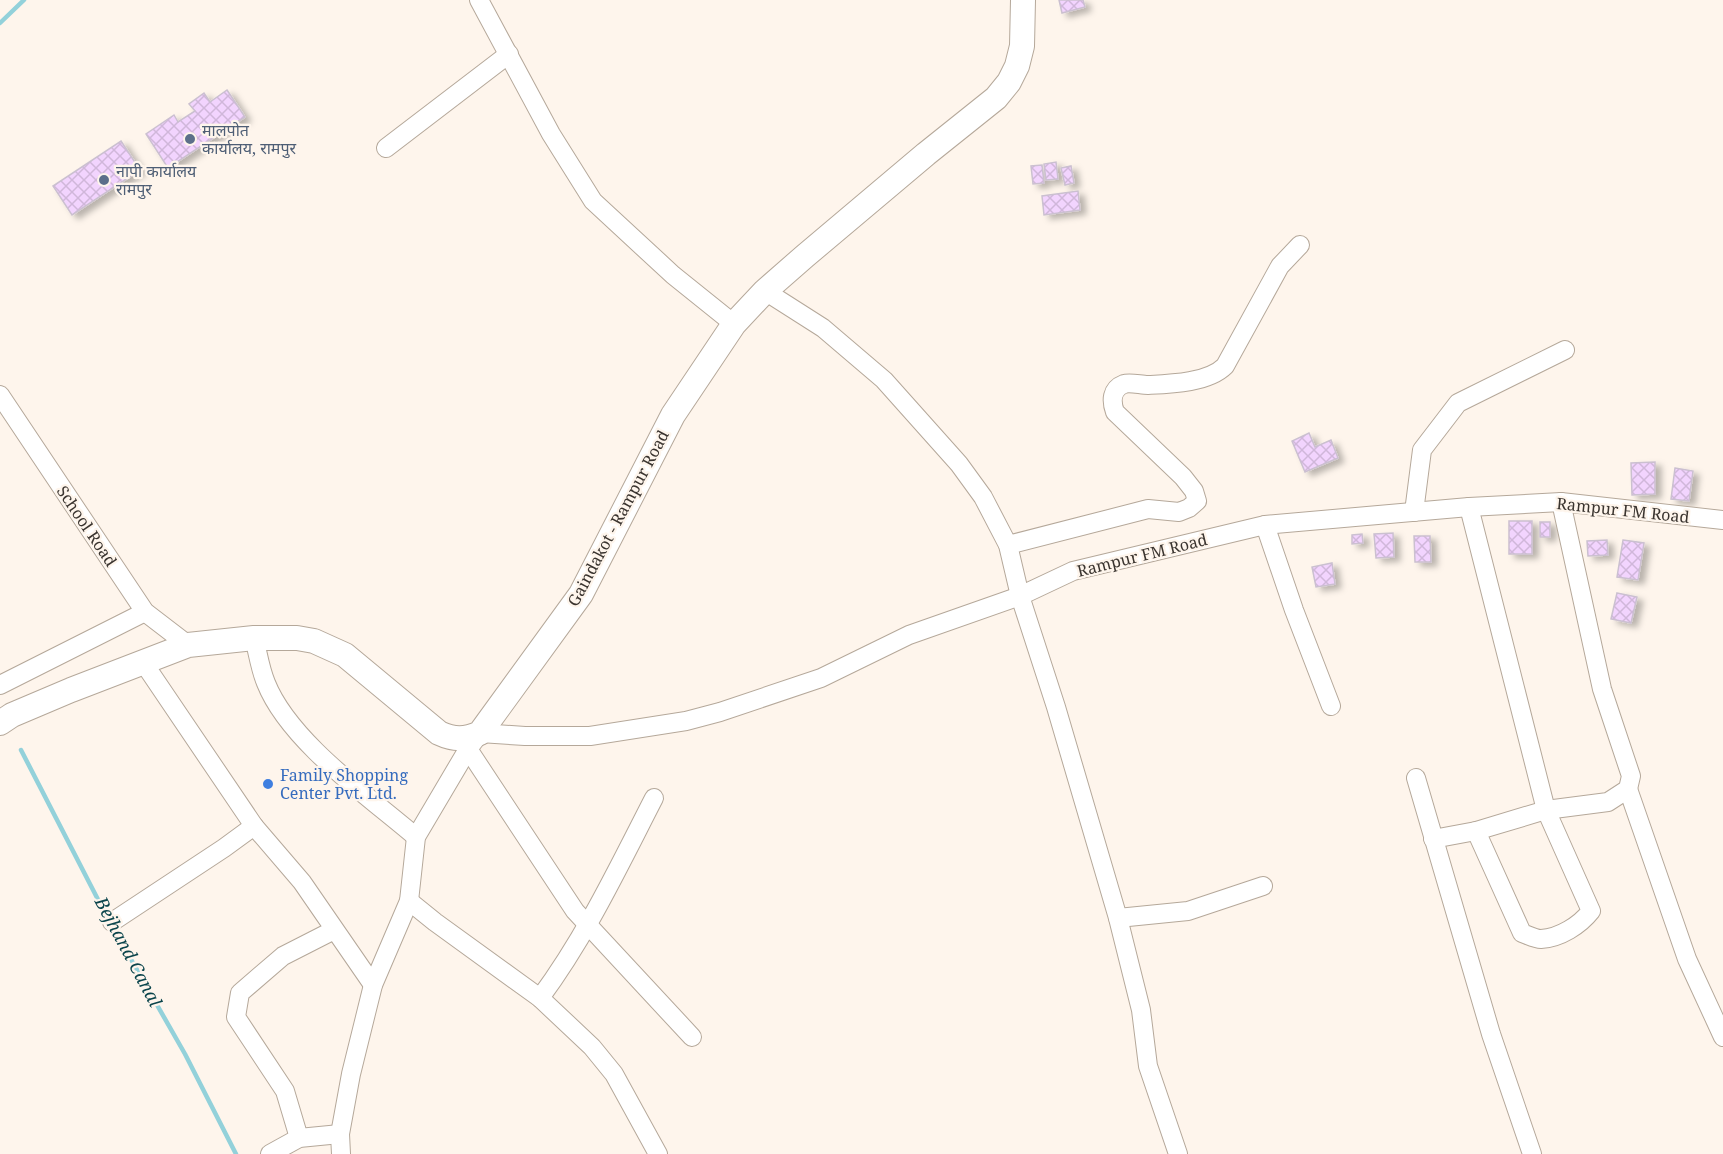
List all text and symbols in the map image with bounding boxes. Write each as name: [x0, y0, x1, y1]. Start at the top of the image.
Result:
place label: मालपोत कार्यालय, रामपुर: [202, 119, 296, 159]
marker: मालपोत कार्यालय, रामपुर: [183, 132, 197, 146]
place label: नापी कार्यालय रामपुर: [116, 160, 197, 200]
marker: नापी कार्यालय रामपुर: [97, 173, 111, 187]
street label: Gaindakot - Rampur Road: [562, 426, 674, 610]
street label: School Road: [52, 481, 122, 571]
street label: Rampur FM Road: [1555, 492, 1691, 528]
street label: Rampur FM Road: [1075, 528, 1210, 582]
place label: Family Shopping Center Pvt. Ltd.: [280, 764, 408, 804]
marker: Family Shopping Center Pvt. Ltd.: [261, 777, 275, 791]
water label: Bejhand Canal: [89, 891, 168, 1011]

